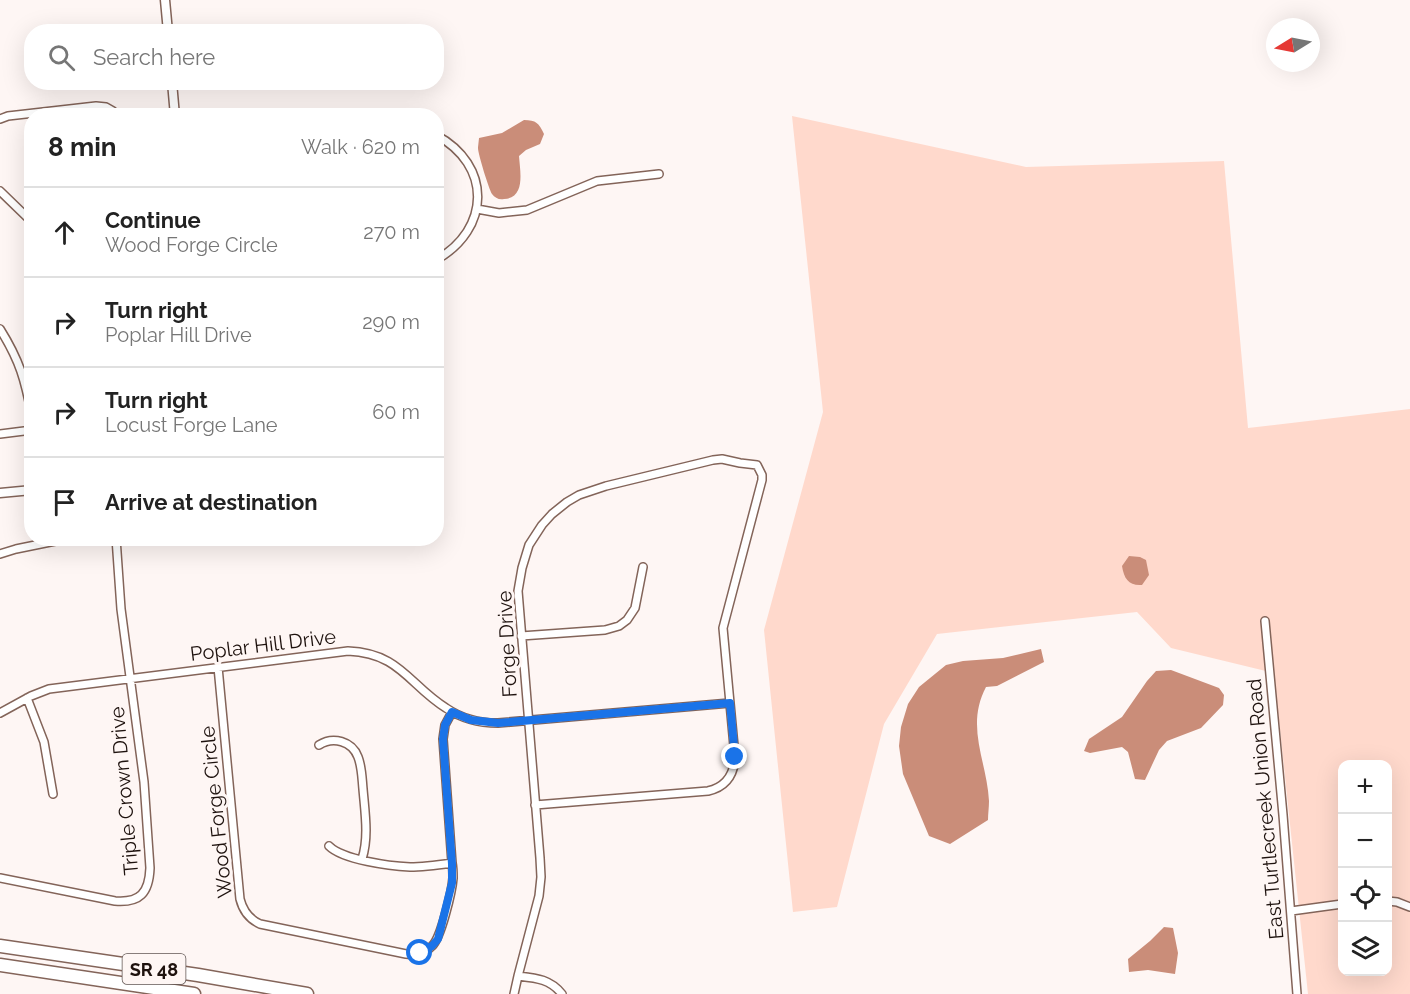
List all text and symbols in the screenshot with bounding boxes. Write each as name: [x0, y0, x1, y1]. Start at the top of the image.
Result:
north arrow: [1266, 18, 1320, 72]
search box: [24, 24, 444, 90]
icon: search: [45, 41, 78, 74]
text: Search here: [93, 44, 215, 70]
text: 8 min: [48, 132, 116, 162]
text: Walk · 620 m: [301, 135, 420, 159]
text: Continue: [105, 207, 201, 233]
icon: ahead: [48, 216, 81, 249]
text: 270 m: [363, 220, 420, 244]
text: Wood Forge Circle: [105, 233, 278, 257]
text: Turn right: [105, 297, 208, 323]
icon: right: [48, 306, 81, 339]
text: 290 m: [362, 310, 420, 334]
text: Poplar Hill Drive: [105, 323, 252, 347]
text: Turn right: [105, 387, 208, 413]
icon: right: [48, 396, 81, 429]
text: 60 m: [372, 400, 420, 424]
text: Locust Forge Lane: [105, 413, 278, 437]
icon: arrive: [48, 486, 81, 519]
text: Arrive at destination: [105, 489, 318, 515]
street label: Forge Drive: [492, 590, 522, 698]
street label: Poplar Hill Drive: [189, 624, 338, 666]
street label: East Turtlecreek Union Road: [1242, 678, 1288, 940]
street label: Triple Crown Drive: [105, 705, 143, 876]
street label: Wood Forge Circle: [195, 725, 237, 899]
route end: [721, 743, 747, 769]
map controls: [1338, 760, 1392, 976]
button: +: [1338, 760, 1392, 814]
button: −: [1338, 814, 1392, 868]
button: locate: [1338, 868, 1392, 922]
button: layers: [1338, 922, 1392, 976]
route start: [406, 939, 432, 965]
road number: SR 48: [122, 954, 186, 984]

